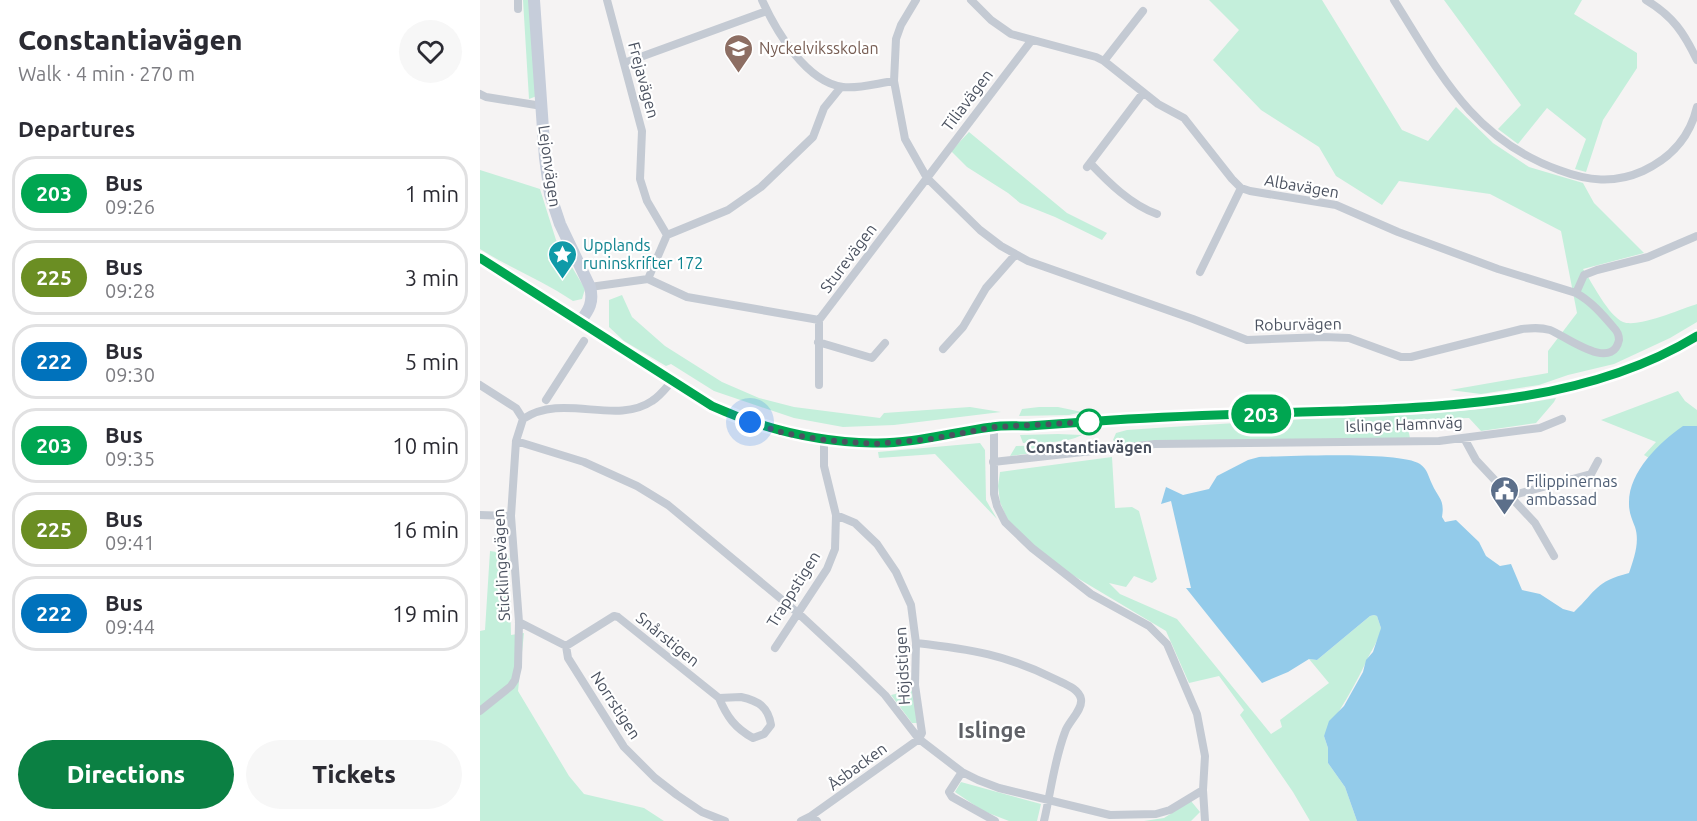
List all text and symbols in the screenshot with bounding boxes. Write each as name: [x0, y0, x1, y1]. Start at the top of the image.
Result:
button: heart: [399, 20, 462, 83]
text: Constantiavägen: [18, 24, 242, 55]
school or university icon: Nyckelviksskolan: [722, 32, 754, 74]
place label: Nyckelviksskolan: [759, 39, 879, 57]
street label: Frejavägen: [625, 40, 663, 120]
text: Walk · 4 min · 270 m: [18, 62, 195, 85]
street label: Tiliavägen: [938, 66, 996, 134]
text: Departures: [18, 116, 135, 141]
street label: Lejonvägen: [535, 124, 565, 208]
text: Bus: [105, 170, 143, 195]
street label: Albavägen: [1263, 171, 1341, 201]
text: 203: [36, 181, 72, 205]
text: 1 min: [405, 181, 459, 206]
text: 09:26: [105, 195, 155, 218]
street label: Sturevägen: [816, 220, 880, 296]
place label: Upplands runinskrifter 172: [583, 236, 703, 272]
place icon: Upplands runinskrifter 172: [546, 238, 578, 280]
text: Bus: [105, 254, 143, 279]
text: 225: [36, 265, 72, 289]
text: 3 min: [405, 265, 459, 290]
text: 09:28: [105, 279, 155, 302]
street label: Roburvägen: [1254, 314, 1342, 334]
text: Bus: [105, 338, 143, 363]
text: 222: [36, 349, 72, 373]
text: 5 min: [405, 349, 459, 374]
text: 09:30: [105, 363, 155, 386]
line badge: 203: [1226, 394, 1296, 434]
text: 203: [1243, 402, 1279, 426]
your location: [735, 407, 765, 437]
marker: Constantiavägen: [1076, 409, 1102, 435]
street label: Islinge Hamnväg: [1345, 413, 1463, 435]
text: Bus: [105, 422, 143, 447]
text: 203: [36, 433, 72, 457]
text: 10 min: [392, 433, 459, 458]
place label: Constantiavägen: [1026, 438, 1152, 456]
text: 09:35: [105, 447, 155, 470]
place label: Filippinernas ambassad: [1526, 472, 1617, 508]
public building icon: Filippinernas ambassad: [1489, 474, 1521, 516]
text: Bus: [105, 506, 143, 531]
street label: Sticklingevägen: [489, 508, 513, 622]
text: 225: [36, 517, 72, 541]
text: 16 min: [392, 517, 459, 542]
text: 09:41: [105, 531, 155, 554]
street label: Trappstigen: [763, 548, 823, 630]
text: Bus: [105, 590, 143, 615]
text: 222: [36, 601, 72, 625]
text: 19 min: [392, 601, 459, 626]
street label: Snårstigen: [633, 608, 703, 670]
text: 09:44: [105, 615, 155, 638]
street label: Höjdstigen: [891, 627, 913, 705]
street label: Norrstigen: [587, 668, 645, 742]
district label: Islinge: [958, 717, 1026, 742]
street label: Åsbacken: [824, 739, 890, 793]
button: Directions: [18, 740, 234, 809]
button: Tickets: [246, 740, 462, 809]

